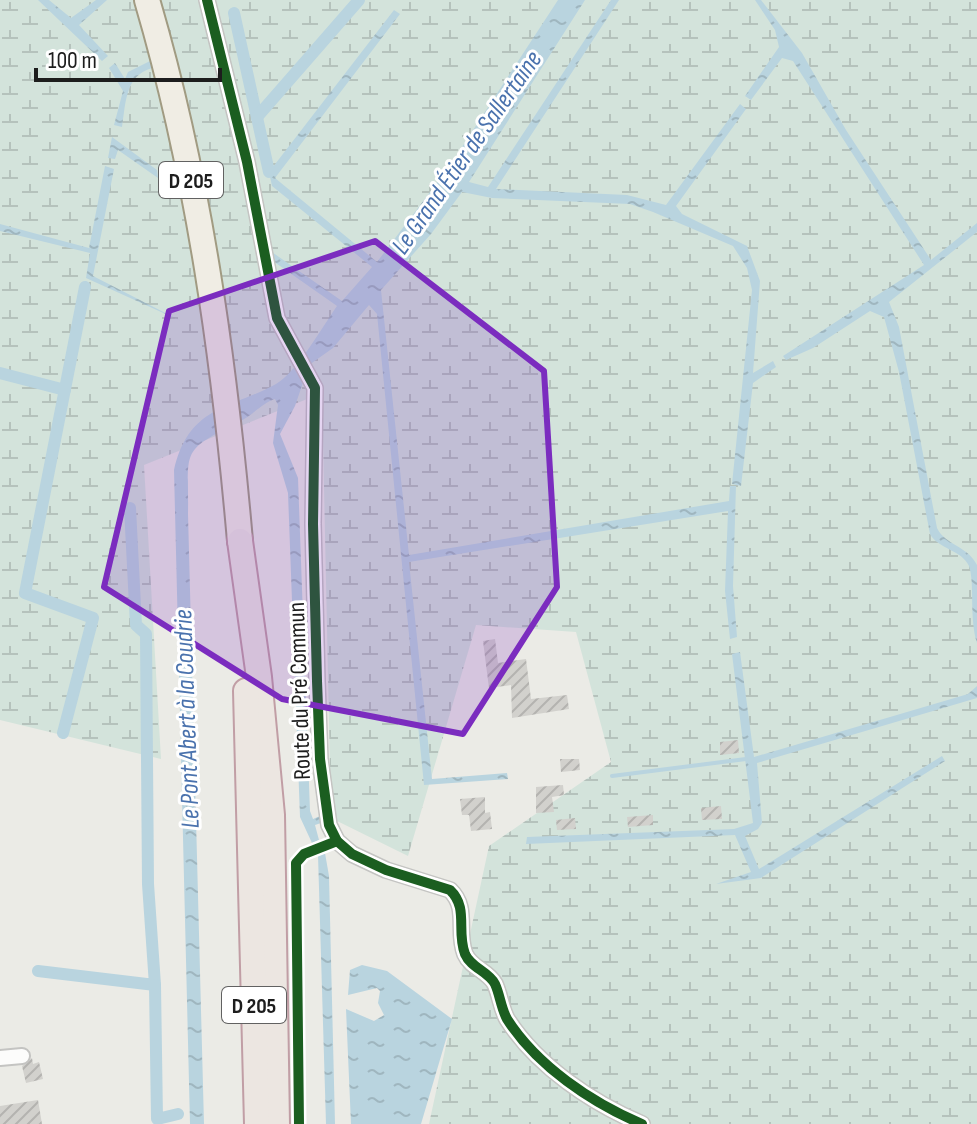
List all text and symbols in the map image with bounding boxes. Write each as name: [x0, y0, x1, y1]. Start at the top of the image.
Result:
scale bar: [36, 32, 220, 82]
water label: Le Grand Étier de Sallertaine: [385, 45, 549, 261]
text: 100 m: [48, 46, 97, 75]
road number: D 205: [159, 162, 223, 198]
street label: Route du Pré Commun: [282, 602, 317, 780]
water label: Le Pont Abert à la Coudrie: [168, 609, 207, 829]
road number: D 205: [222, 987, 286, 1023]

